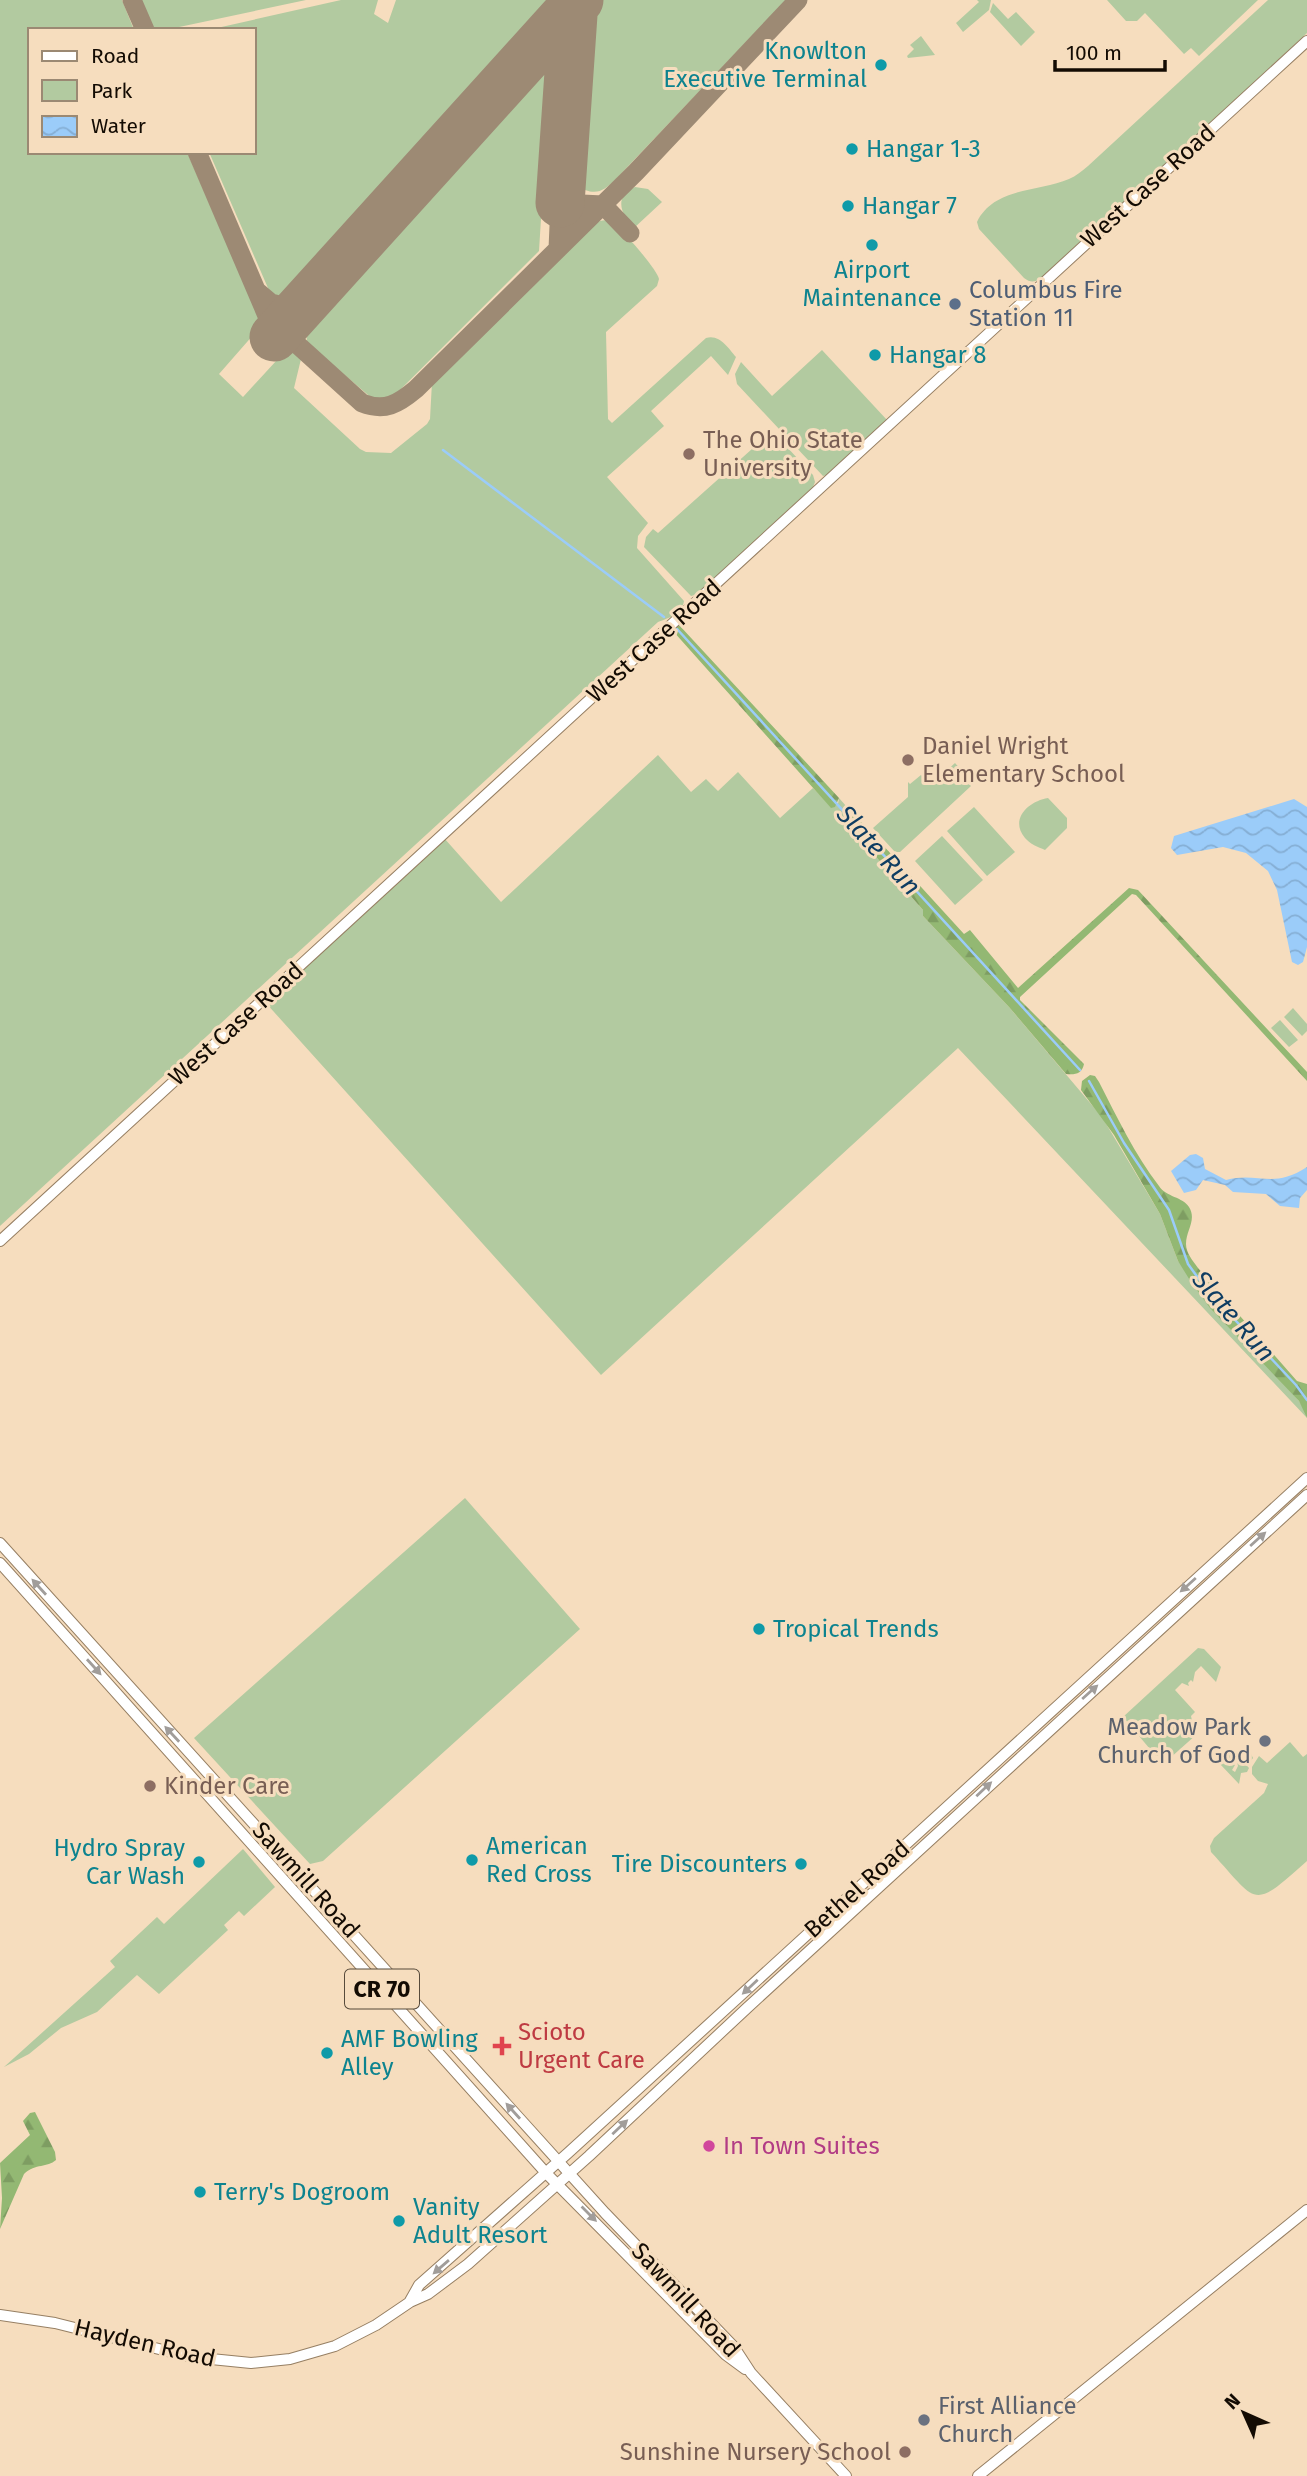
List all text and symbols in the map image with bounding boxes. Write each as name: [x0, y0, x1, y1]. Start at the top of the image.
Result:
legend: [28, 28, 256, 154]
scale bar: [1055, 28, 1165, 72]
place label: Knowlton Executive Terminal: [663, 37, 867, 93]
text: 100 m: [1066, 40, 1122, 66]
text: Road: [91, 43, 139, 69]
marker: Knowlton Executive Terminal: [873, 57, 889, 73]
text: Park: [91, 78, 133, 104]
text: Water: [91, 113, 146, 139]
street label: West Case Road: [1075, 118, 1221, 254]
place label: Hangar 1-3: [866, 135, 981, 163]
marker: Hangar 1-3: [844, 141, 860, 157]
place label: Hangar 7: [862, 192, 957, 220]
marker: Hangar 7: [840, 198, 856, 214]
marker: Airport Maintenance: [864, 237, 880, 253]
place label: Airport Maintenance: [802, 256, 942, 312]
place label: Columbus Fire Station 11: [969, 276, 1123, 332]
marker: Columbus Fire Station 11: [947, 296, 963, 312]
place label: Hangar 8: [889, 341, 986, 369]
marker: Hangar 8: [867, 347, 883, 363]
place label: The Ohio State University: [703, 426, 863, 482]
marker: The Ohio State University: [681, 446, 697, 462]
street label: West Case Road: [581, 573, 727, 709]
place label: Daniel Wright Elementary School: [922, 732, 1125, 788]
marker: Daniel Wright Elementary School: [900, 752, 916, 768]
water label: Slate Run: [829, 798, 927, 902]
street label: West Case Road: [163, 956, 309, 1092]
water label: Slate Run: [1185, 1264, 1282, 1368]
one-way arrow: [1249, 1531, 1267, 1547]
one-way arrow: [1179, 1577, 1197, 1593]
one-way arrow: [32, 1579, 48, 1596]
place label: Tropical Trends: [773, 1615, 939, 1643]
marker: Tropical Trends: [751, 1621, 767, 1637]
one-way arrow: [85, 1658, 101, 1675]
one-way arrow: [1081, 1684, 1099, 1700]
place label: Meadow Park Church of God: [1097, 1713, 1252, 1769]
one-way arrow: [164, 1726, 180, 1743]
marker: Meadow Park Church of God: [1257, 1733, 1273, 1749]
place label: Kinder Care: [164, 1772, 290, 1800]
marker: Kinder Care: [142, 1778, 158, 1794]
one-way arrow: [975, 1782, 992, 1798]
street label: Sawmill Road: [247, 1816, 365, 1944]
place label: American Red Cross: [486, 1832, 592, 1888]
place label: Hydro Spray Car Wash: [53, 1834, 185, 1890]
street label: Bethel Road: [799, 1834, 915, 1944]
place label: Tire Discounters: [612, 1850, 787, 1878]
marker: American Red Cross: [464, 1852, 480, 1868]
marker: Hydro Spray Car Wash: [191, 1854, 207, 1870]
marker: Tire Discounters: [793, 1856, 809, 1872]
road number: CR 70: [345, 1970, 419, 2008]
one-way arrow: [741, 1979, 759, 1995]
place label: Scioto Urgent Care: [518, 2018, 645, 2074]
place label: AMF Bowling Alley: [341, 2025, 478, 2081]
marker: Scioto Urgent Care: [492, 2036, 512, 2056]
marker: AMF Bowling Alley: [319, 2045, 335, 2061]
one-way arrow: [505, 2102, 521, 2120]
one-way arrow: [611, 2119, 628, 2136]
place label: In Town Suites: [723, 2132, 880, 2160]
marker: In Town Suites: [701, 2138, 717, 2154]
place label: Terry's Dogroom: [214, 2178, 390, 2206]
marker: Terry's Dogroom: [192, 2184, 208, 2200]
place label: Vanity Adult Resort: [413, 2193, 548, 2249]
one-way arrow: [581, 2206, 597, 2222]
marker: Vanity Adult Resort: [391, 2213, 407, 2229]
street label: Sawmill Road: [626, 2237, 746, 2363]
one-way arrow: [432, 2259, 449, 2274]
street label: Hayden Road: [72, 2313, 218, 2373]
north arrow: [1209, 2378, 1279, 2448]
text: N: [1220, 2389, 1245, 2414]
place label: First Alliance Church: [938, 2392, 1077, 2448]
marker: First Alliance Church: [916, 2412, 932, 2428]
place label: Sunshine Nursery School: [620, 2438, 891, 2466]
marker: Sunshine Nursery School: [897, 2444, 913, 2460]

